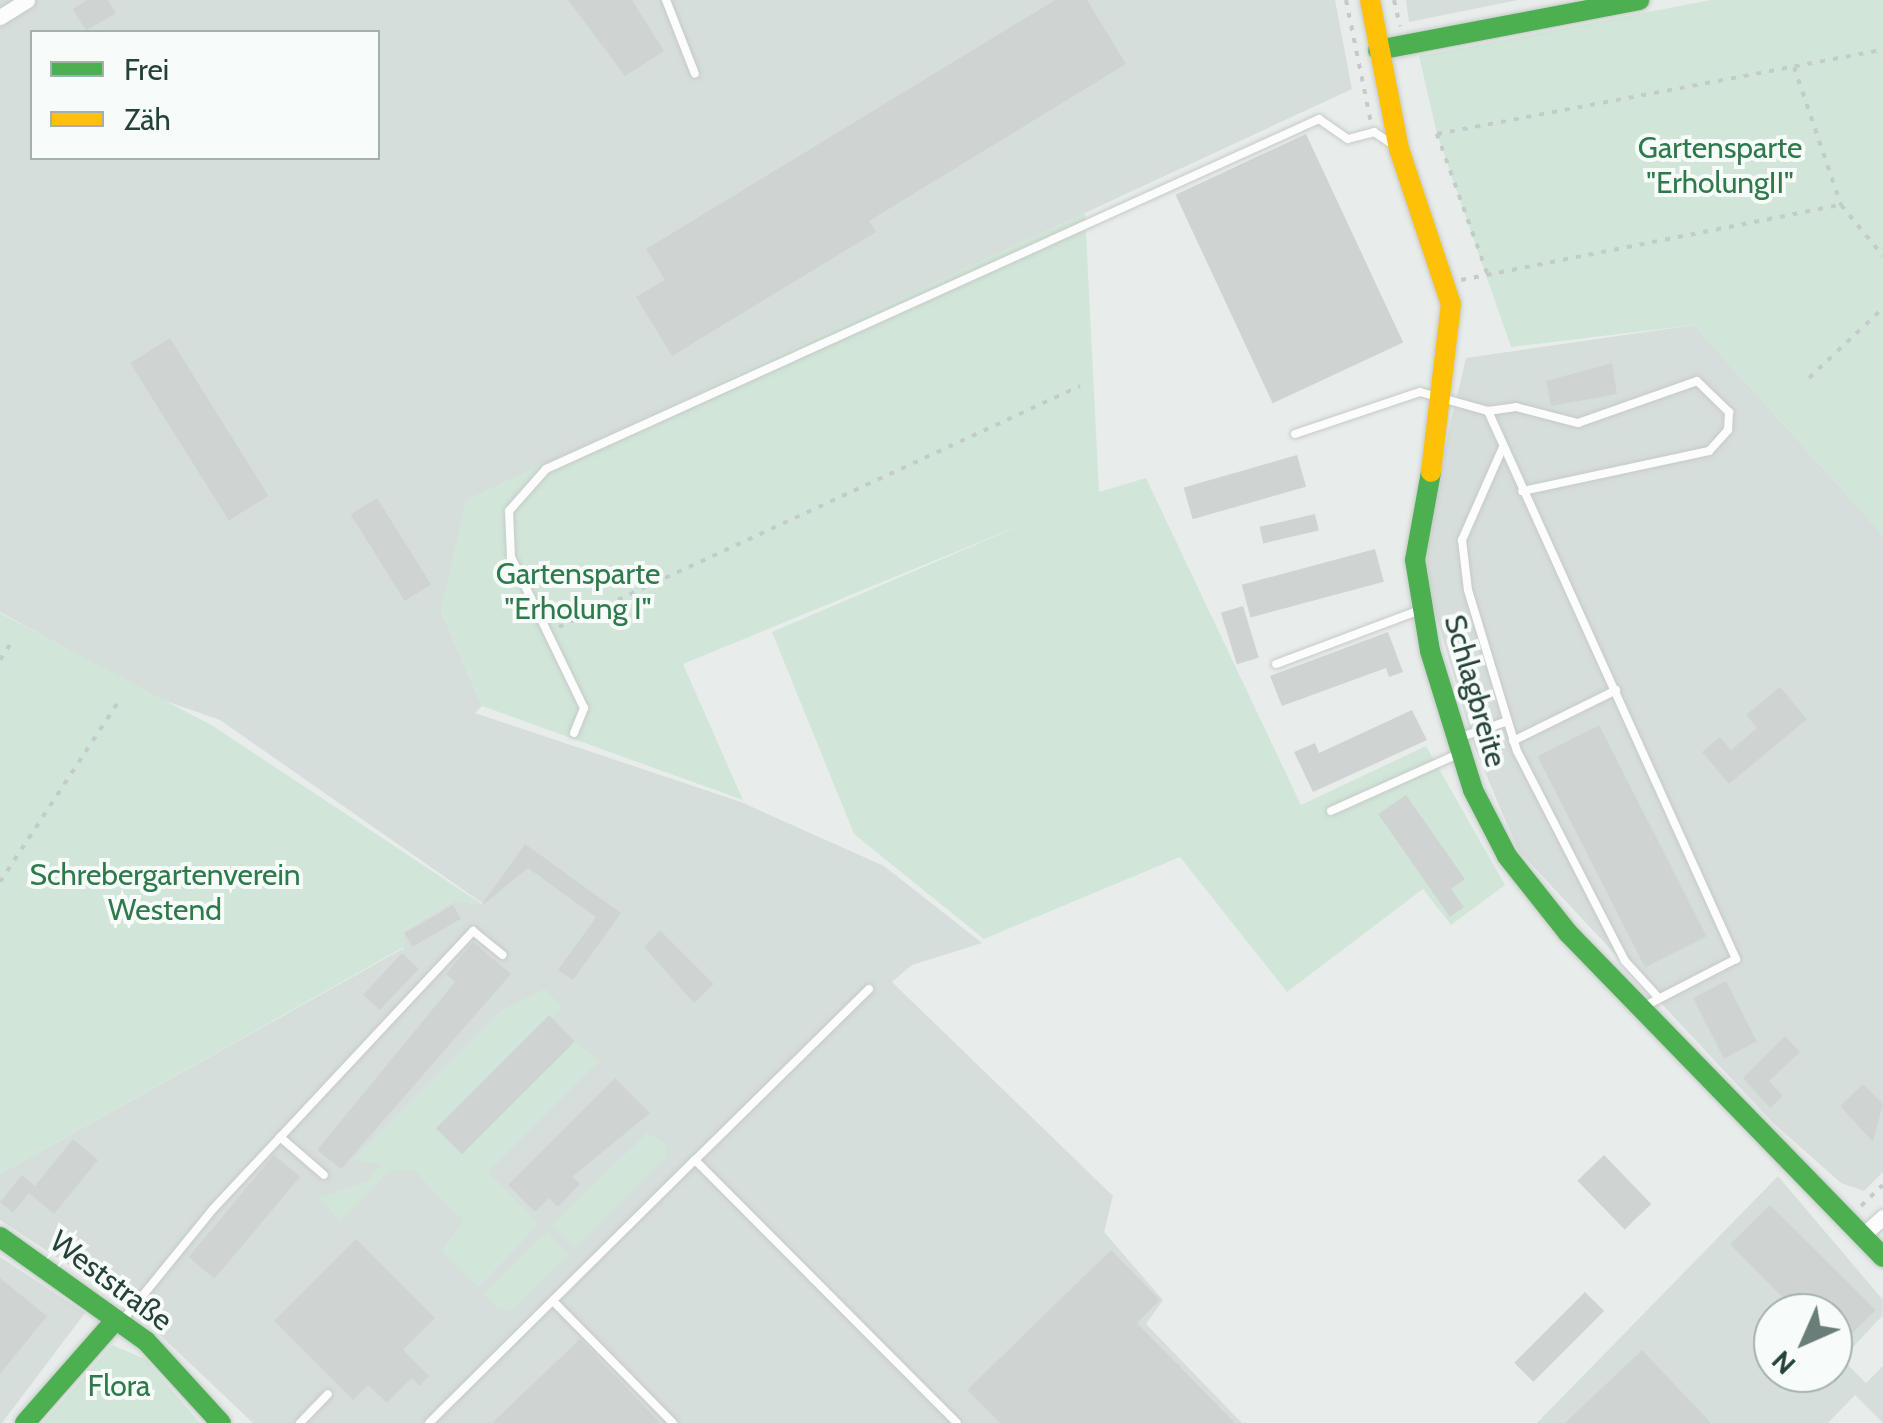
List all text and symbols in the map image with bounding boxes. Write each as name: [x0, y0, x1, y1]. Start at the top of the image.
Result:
legend: [30, 30, 380, 160]
text: Frei: [124, 51, 169, 88]
text: Zäh: [124, 101, 171, 138]
park label: Gartensparte "ErholungII": [1638, 130, 1802, 200]
park label: Gartensparte "Erholung I": [496, 556, 660, 626]
street label: Schlagbreite: [1436, 611, 1514, 771]
park label: Schrebergartenverein Westend: [29, 857, 301, 928]
street label: Weststraße: [43, 1223, 179, 1339]
north arrow: [1753, 1293, 1853, 1393]
text: N: [1764, 1344, 1802, 1382]
park label: Flora: [88, 1368, 150, 1404]

